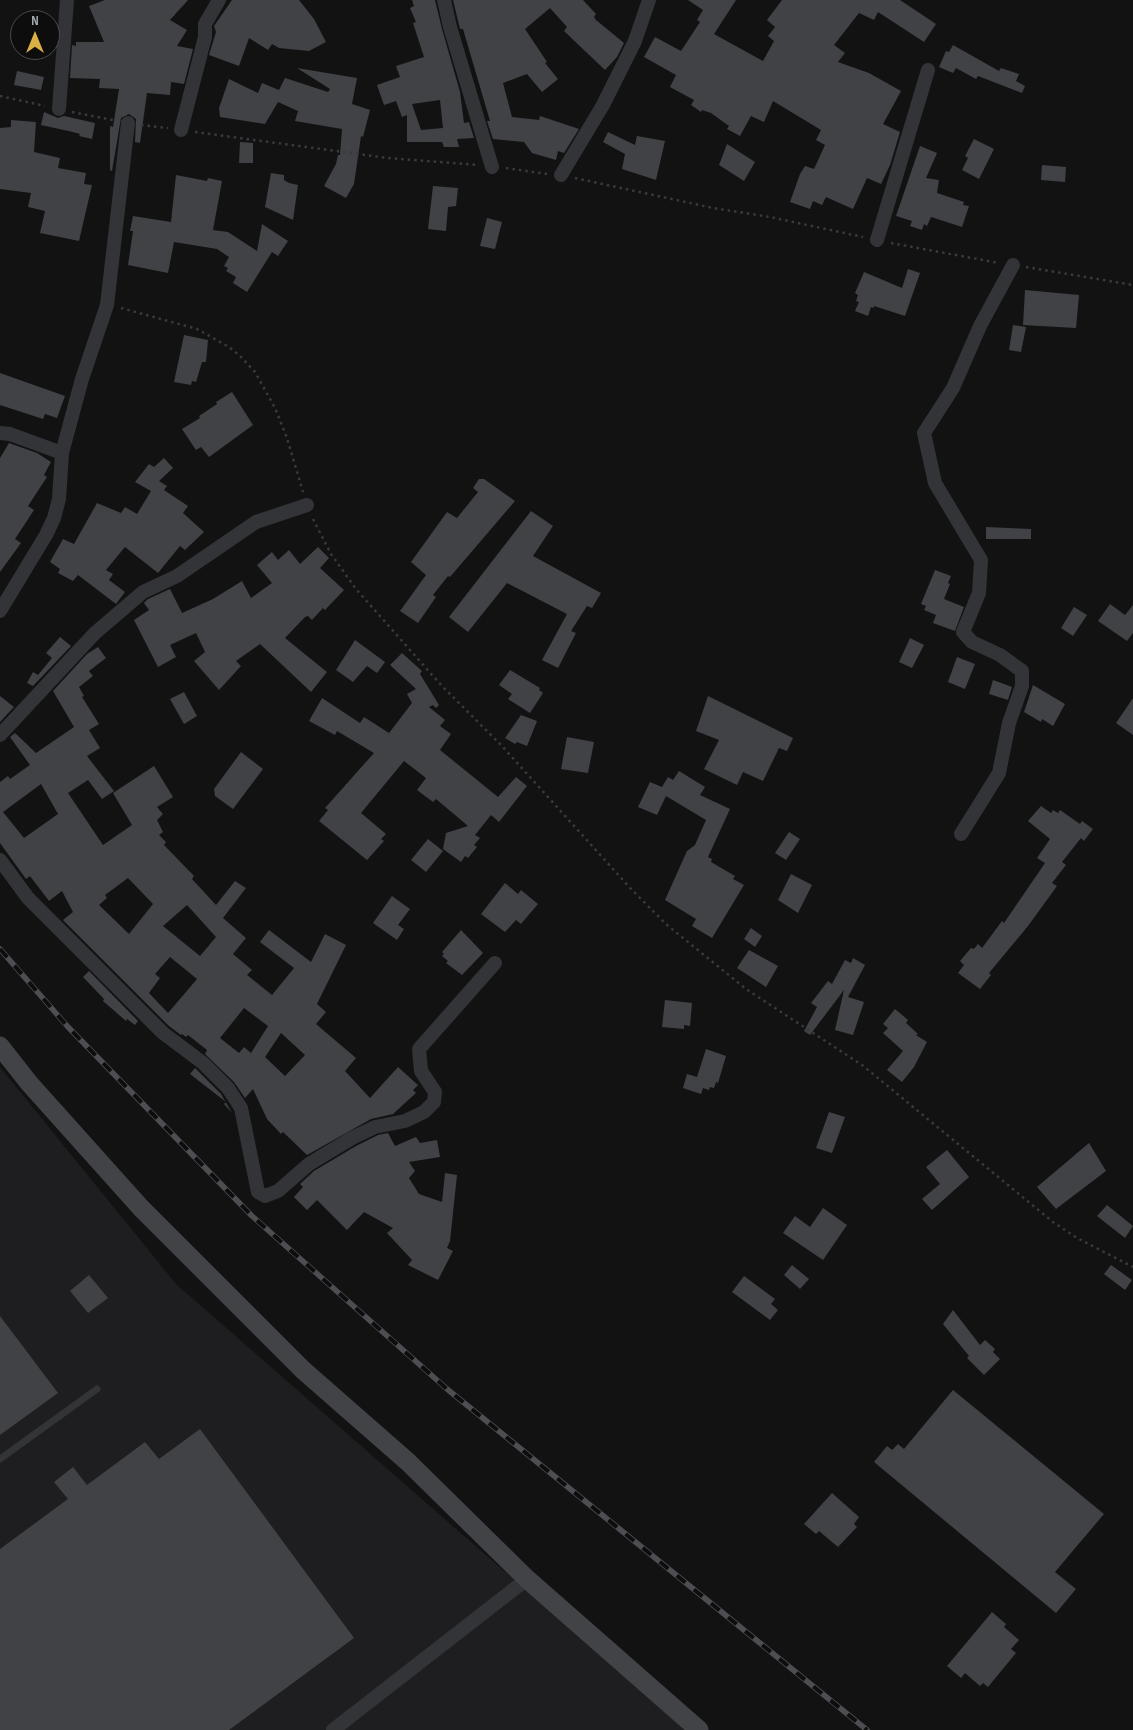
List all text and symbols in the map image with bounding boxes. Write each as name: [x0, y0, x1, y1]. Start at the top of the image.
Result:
north arrow: [10, 10, 60, 60]
text: N: [31, 12, 39, 29]

